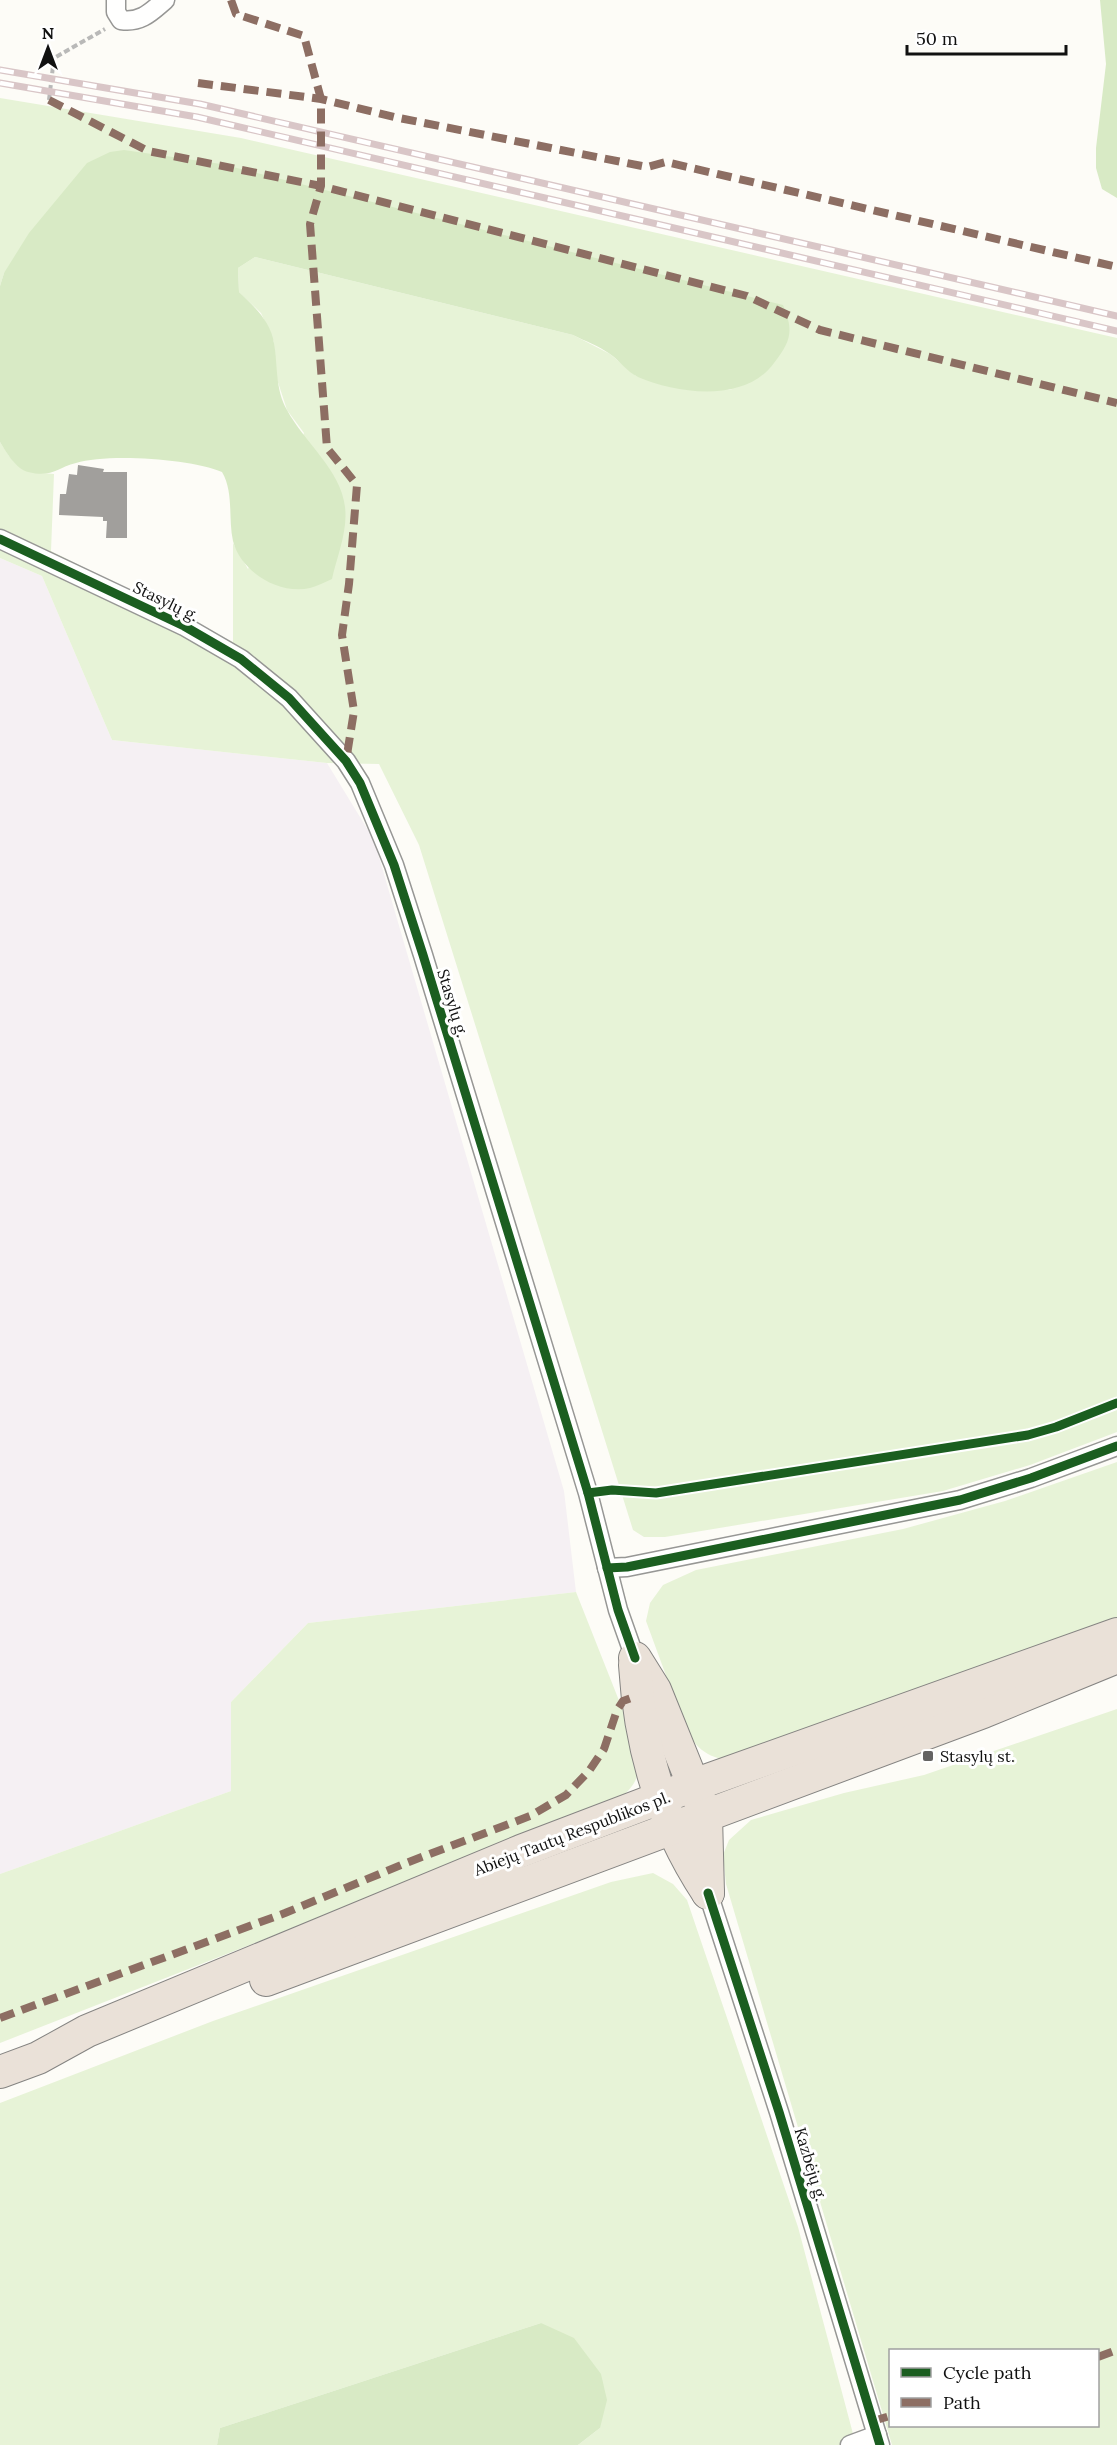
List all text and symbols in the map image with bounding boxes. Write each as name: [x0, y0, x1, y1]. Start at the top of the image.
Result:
north arrow: [18, 18, 78, 78]
scale bar: [907, 18, 1066, 56]
text: N: [42, 23, 54, 43]
text: 50 m: [916, 27, 958, 50]
street label: Stasylų g.: [130, 577, 202, 625]
street label: Stasylų g.: [433, 967, 473, 1039]
place label: Stasylų st.: [940, 1746, 1015, 1766]
marker: Stasylų st.: [921, 1749, 935, 1763]
street label: Abiejų Tautų Respublikos pl.: [470, 1786, 673, 1880]
street label: Kazbėjų g.: [790, 2125, 832, 2203]
legend: [889, 2349, 1099, 2427]
text: Cycle path: [943, 2361, 1032, 2384]
text: Path: [943, 2391, 981, 2414]

